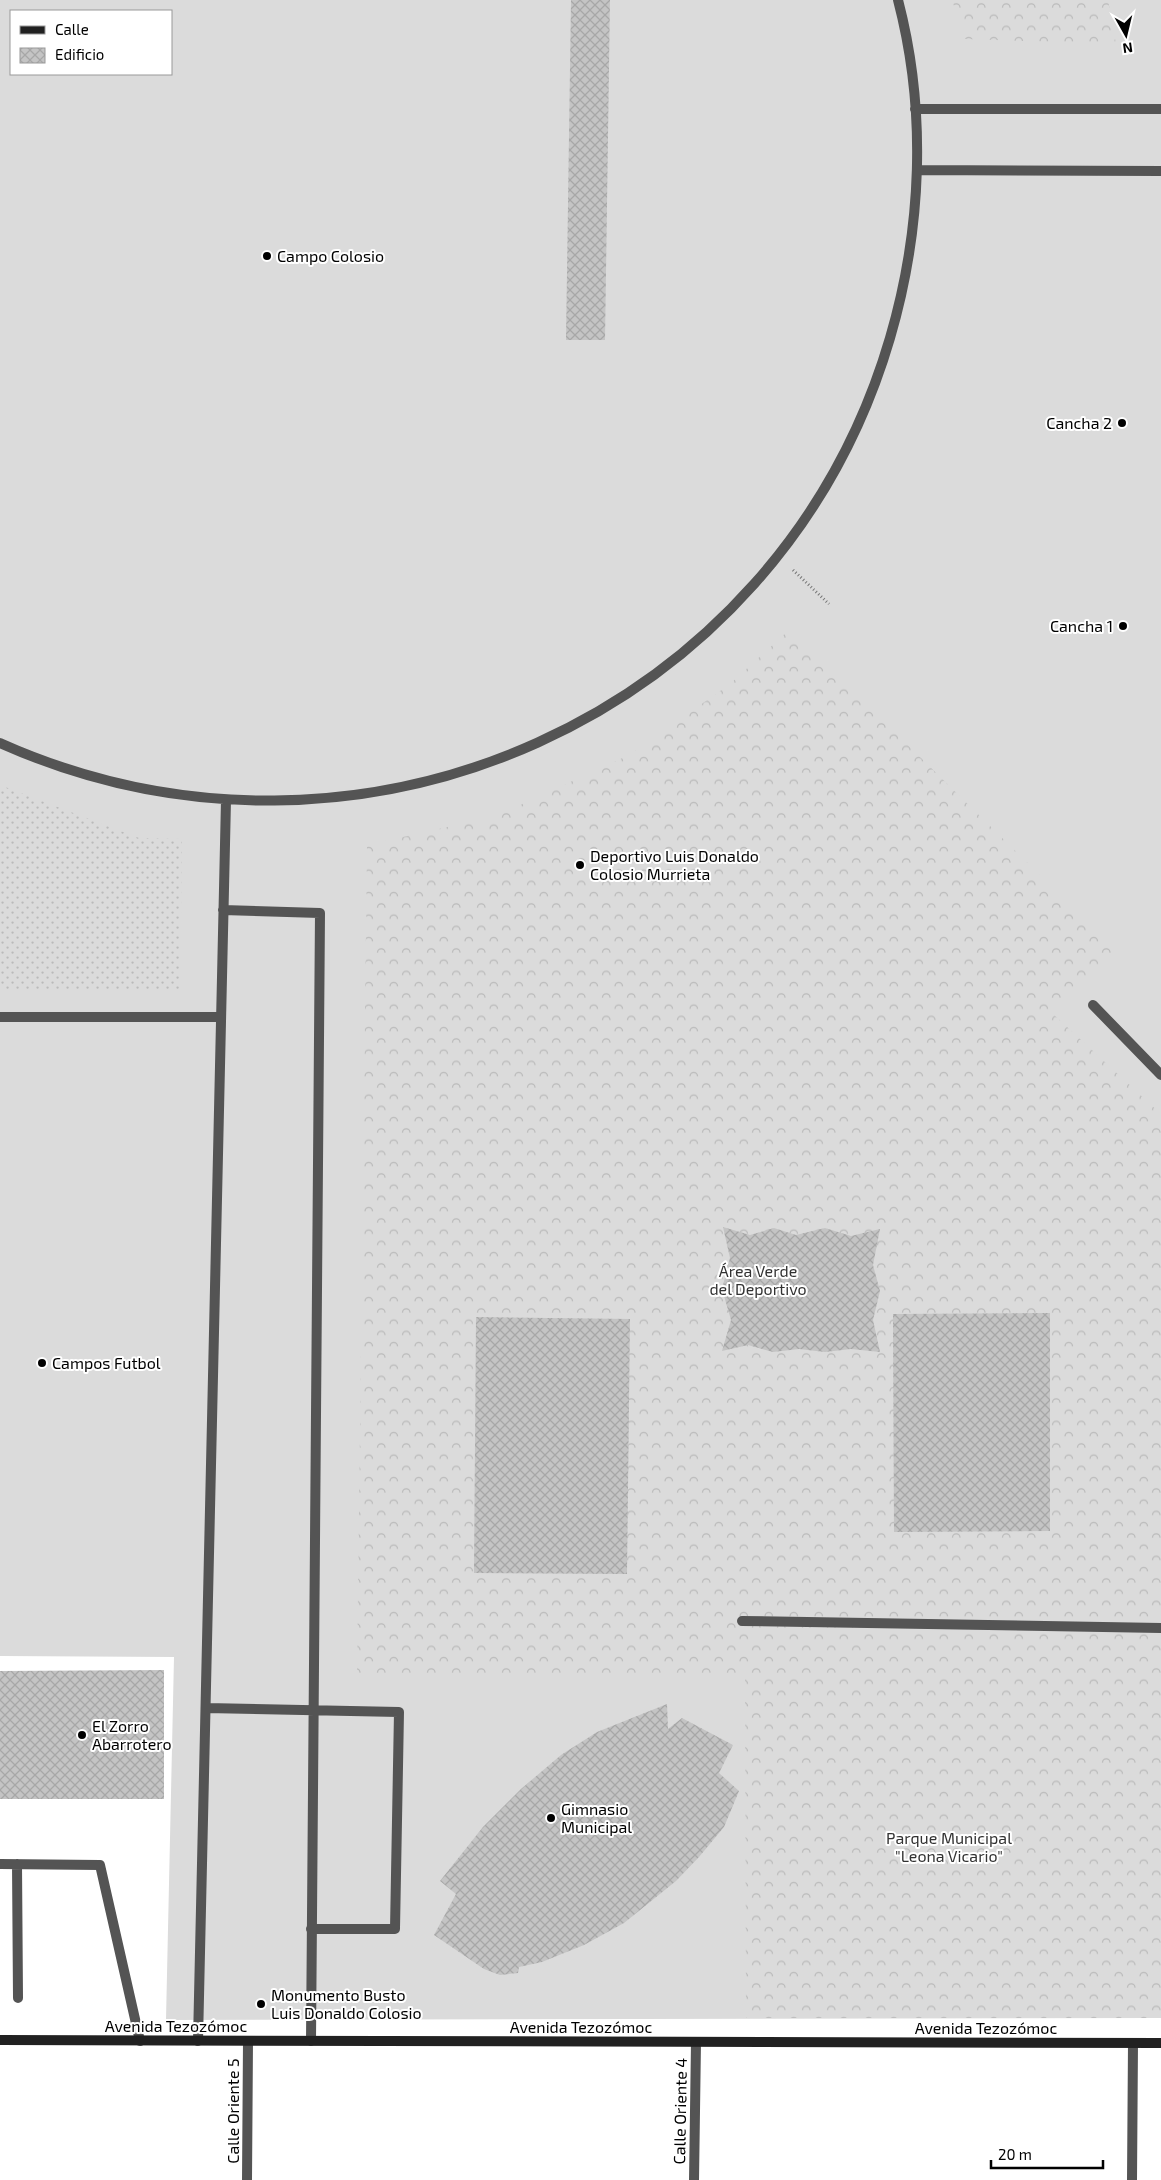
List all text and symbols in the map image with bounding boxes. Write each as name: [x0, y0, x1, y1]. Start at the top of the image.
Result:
legend: [10, 10, 172, 75]
north arrow: [1101, 10, 1151, 60]
text: Calle: [55, 20, 89, 38]
text: N: [1122, 39, 1134, 57]
text: Edificio: [55, 45, 104, 63]
place label: Campo Colosio: [277, 246, 384, 265]
marker: Campo Colosio: [261, 250, 273, 262]
place label: Cancha 2: [1046, 413, 1112, 432]
marker: Cancha 2: [1116, 417, 1128, 429]
place label: Cancha 1: [1050, 616, 1113, 635]
marker: Cancha 1: [1117, 620, 1129, 632]
place label: Deportivo Luis Donaldo Colosio Murrieta: [590, 846, 759, 883]
marker: Deportivo Luis Donaldo Colosio Murrieta: [574, 859, 586, 871]
park label: Área Verde del Deportivo: [709, 1261, 807, 1298]
place label: Campos Futbol: [52, 1353, 161, 1372]
marker: Campos Futbol: [36, 1357, 48, 1369]
place label: El Zorro Abarrotero: [92, 1716, 172, 1753]
marker: El Zorro Abarrotero: [76, 1729, 88, 1741]
place label: Gimnasio Municipal: [561, 1799, 632, 1836]
marker: Gimnasio Municipal: [545, 1812, 557, 1824]
park label: Parque Municipal "Leona Vicario": [886, 1828, 1012, 1865]
place label: Monumento Busto Luis Donaldo Colosio: [271, 1985, 422, 2022]
marker: Monumento Busto Luis Donaldo Colosio: [255, 1998, 267, 2010]
street label: Avenida Tezozómoc: [105, 2016, 247, 2035]
street label: Avenida Tezozómoc: [510, 2017, 652, 2036]
street label: Avenida Tezozómoc: [915, 2018, 1057, 2037]
street label: Calle Oriente 4: [669, 2057, 690, 2164]
street label: Calle Oriente 5: [223, 2058, 242, 2164]
scale bar: [991, 2138, 1104, 2170]
text: 20 m: [998, 2145, 1032, 2163]

